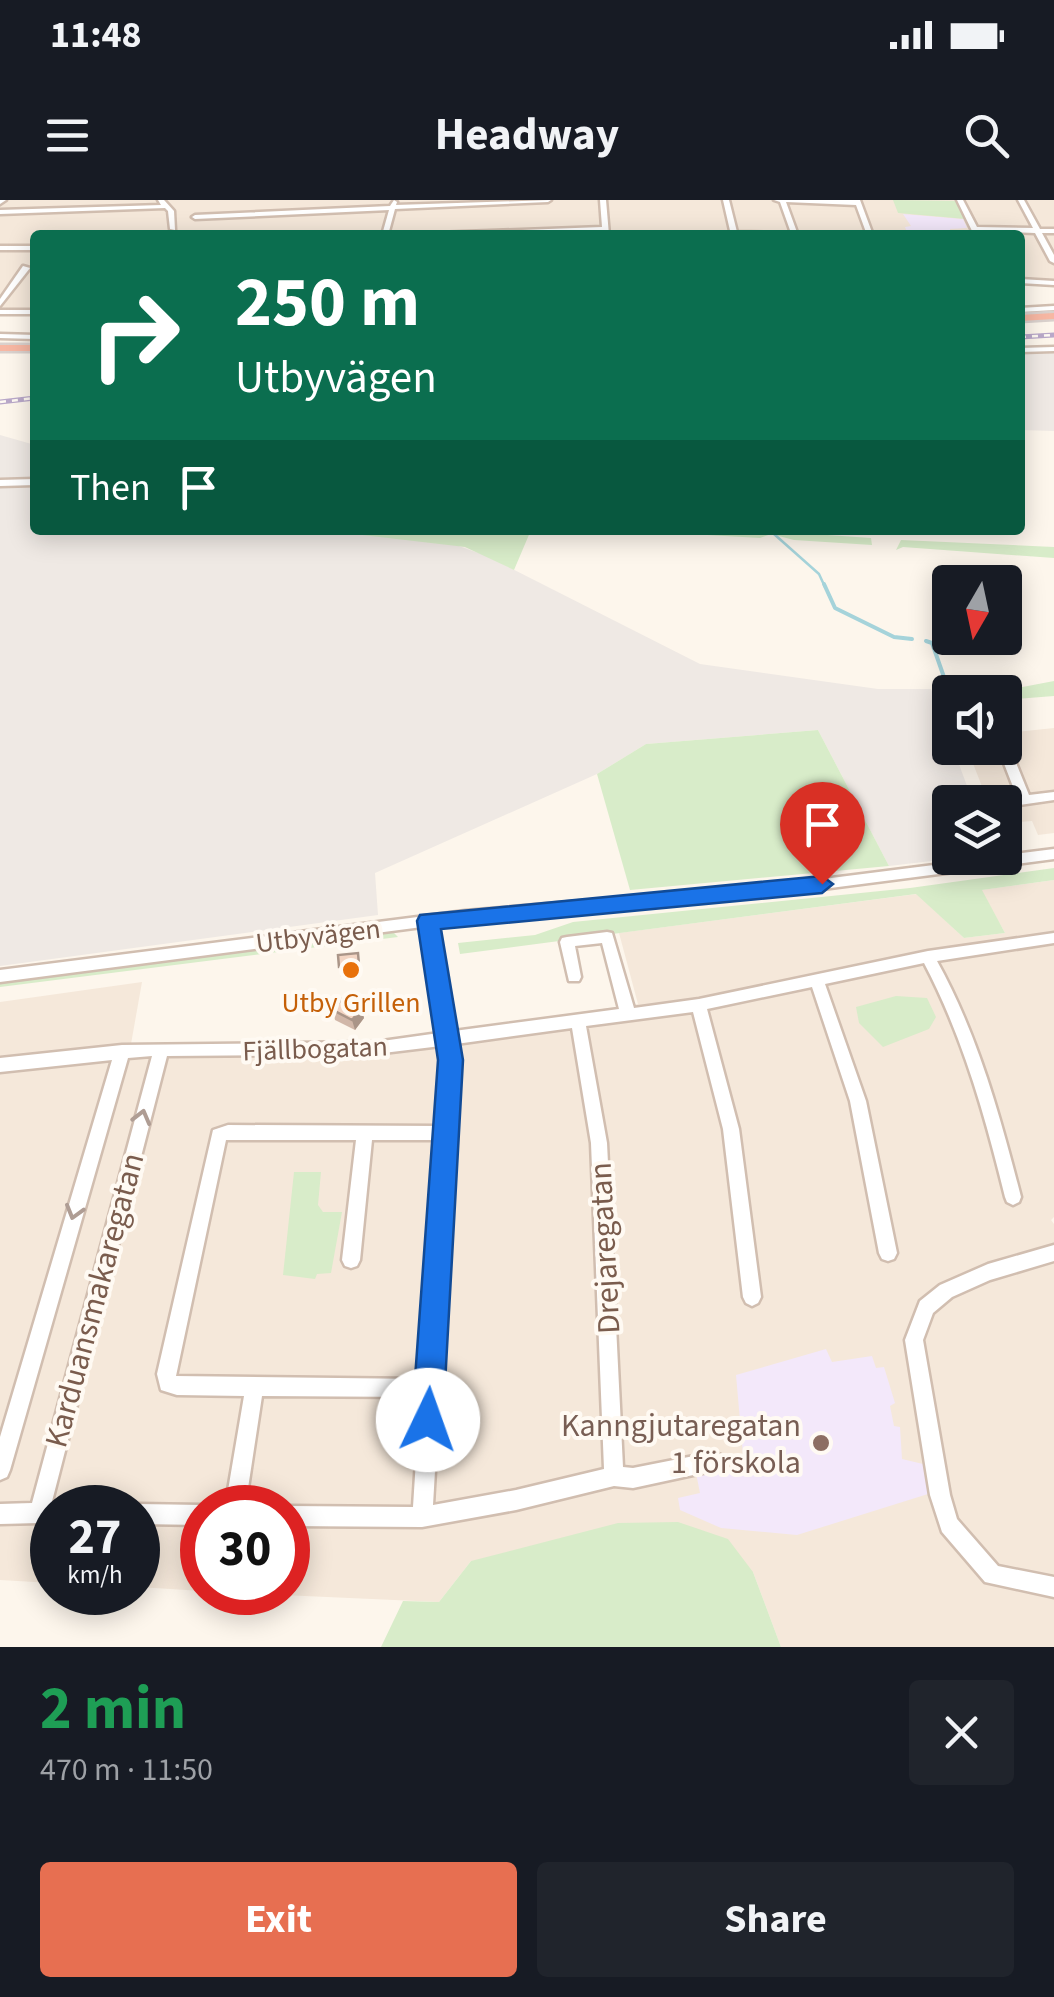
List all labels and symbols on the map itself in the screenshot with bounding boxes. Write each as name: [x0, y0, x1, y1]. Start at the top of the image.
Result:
north arrow: [932, 565, 1022, 655]
pin: [780, 782, 865, 885]
street label: Utbyvägen: [253, 908, 383, 963]
marker: Utby Grillen: [340, 959, 362, 981]
place label: Utby Grillen: [282, 983, 420, 1023]
street label: Fjällbogatan: [242, 1026, 388, 1072]
one-way arrow: [131, 1109, 152, 1126]
street label: Karduansmakaregatan: [33, 1148, 156, 1453]
street label: Drejaregatan: [578, 1161, 632, 1335]
one-way arrow: [65, 1203, 86, 1220]
position arrow: [376, 1368, 480, 1472]
place label: Kanngjutaregatan 1 förskola: [561, 1403, 801, 1486]
marker: Kanngjutaregatan 1 förskola: [810, 1432, 832, 1454]
speed limit sign: 30: [180, 1485, 310, 1615]

